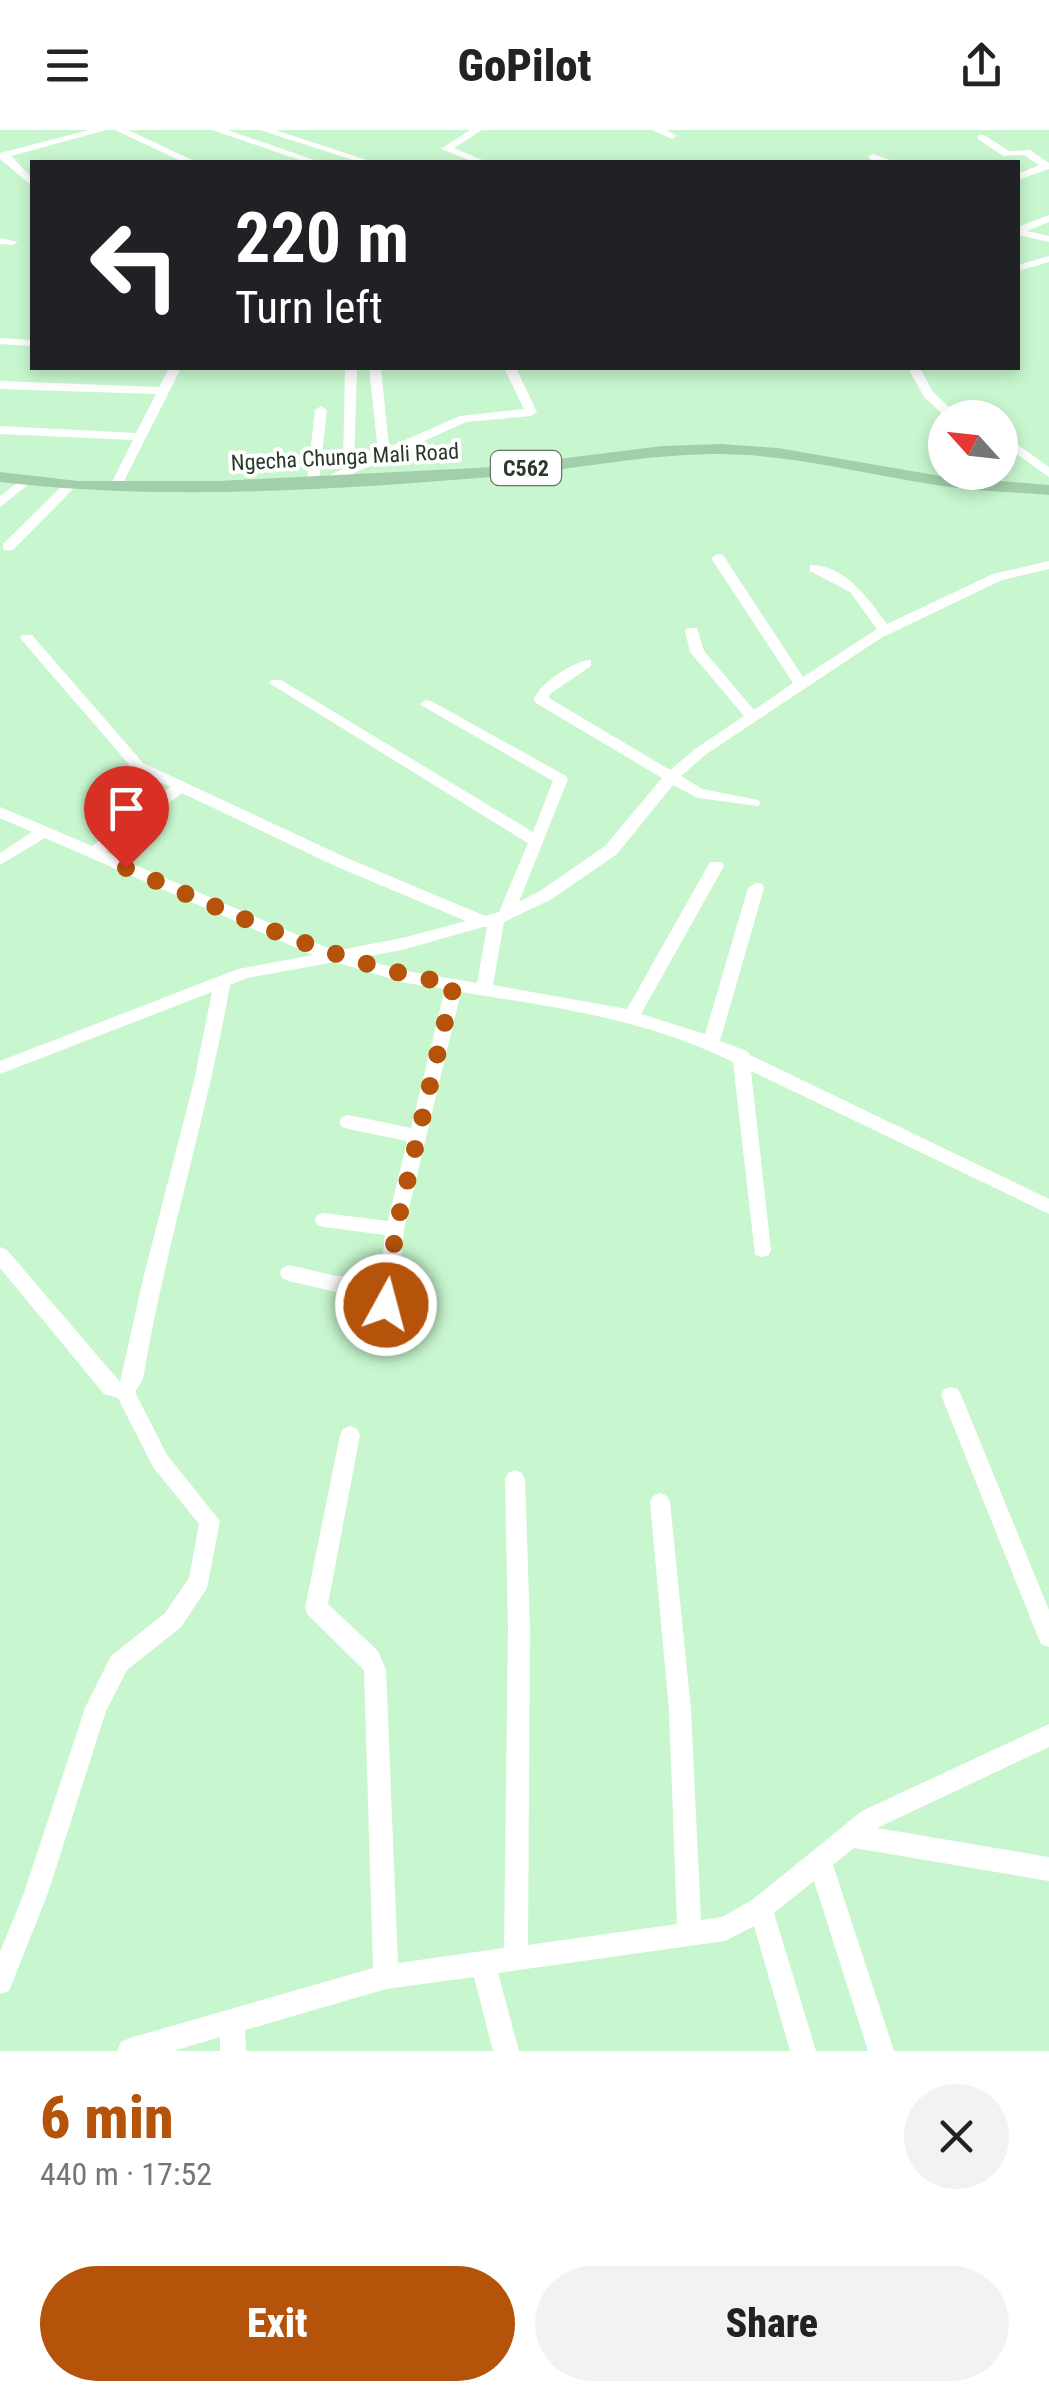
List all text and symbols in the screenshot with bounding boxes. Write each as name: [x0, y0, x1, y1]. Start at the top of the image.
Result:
icon: menu: [40, 38, 95, 93]
icon: share: [954, 38, 1009, 93]
text: GoPilot: [458, 39, 591, 92]
text: 220 m: [235, 197, 409, 279]
icon: left: [70, 200, 200, 330]
text: Turn left: [235, 281, 383, 334]
north arrow: [928, 400, 1018, 490]
map controls: [928, 400, 1018, 490]
street label: Ngecha Chunga Mali Road: [230, 439, 460, 475]
road number: C562: [491, 451, 561, 485]
pin: [84, 766, 169, 869]
icon: arrive: [99, 781, 154, 836]
position arrow: [334, 1253, 438, 1357]
text: 6 min: [40, 2082, 174, 2153]
button: close: [904, 2084, 1009, 2189]
text: 440 m · 17:52: [40, 2155, 212, 2193]
button: Exit: [40, 2266, 515, 2381]
button: Share: [535, 2266, 1009, 2381]

